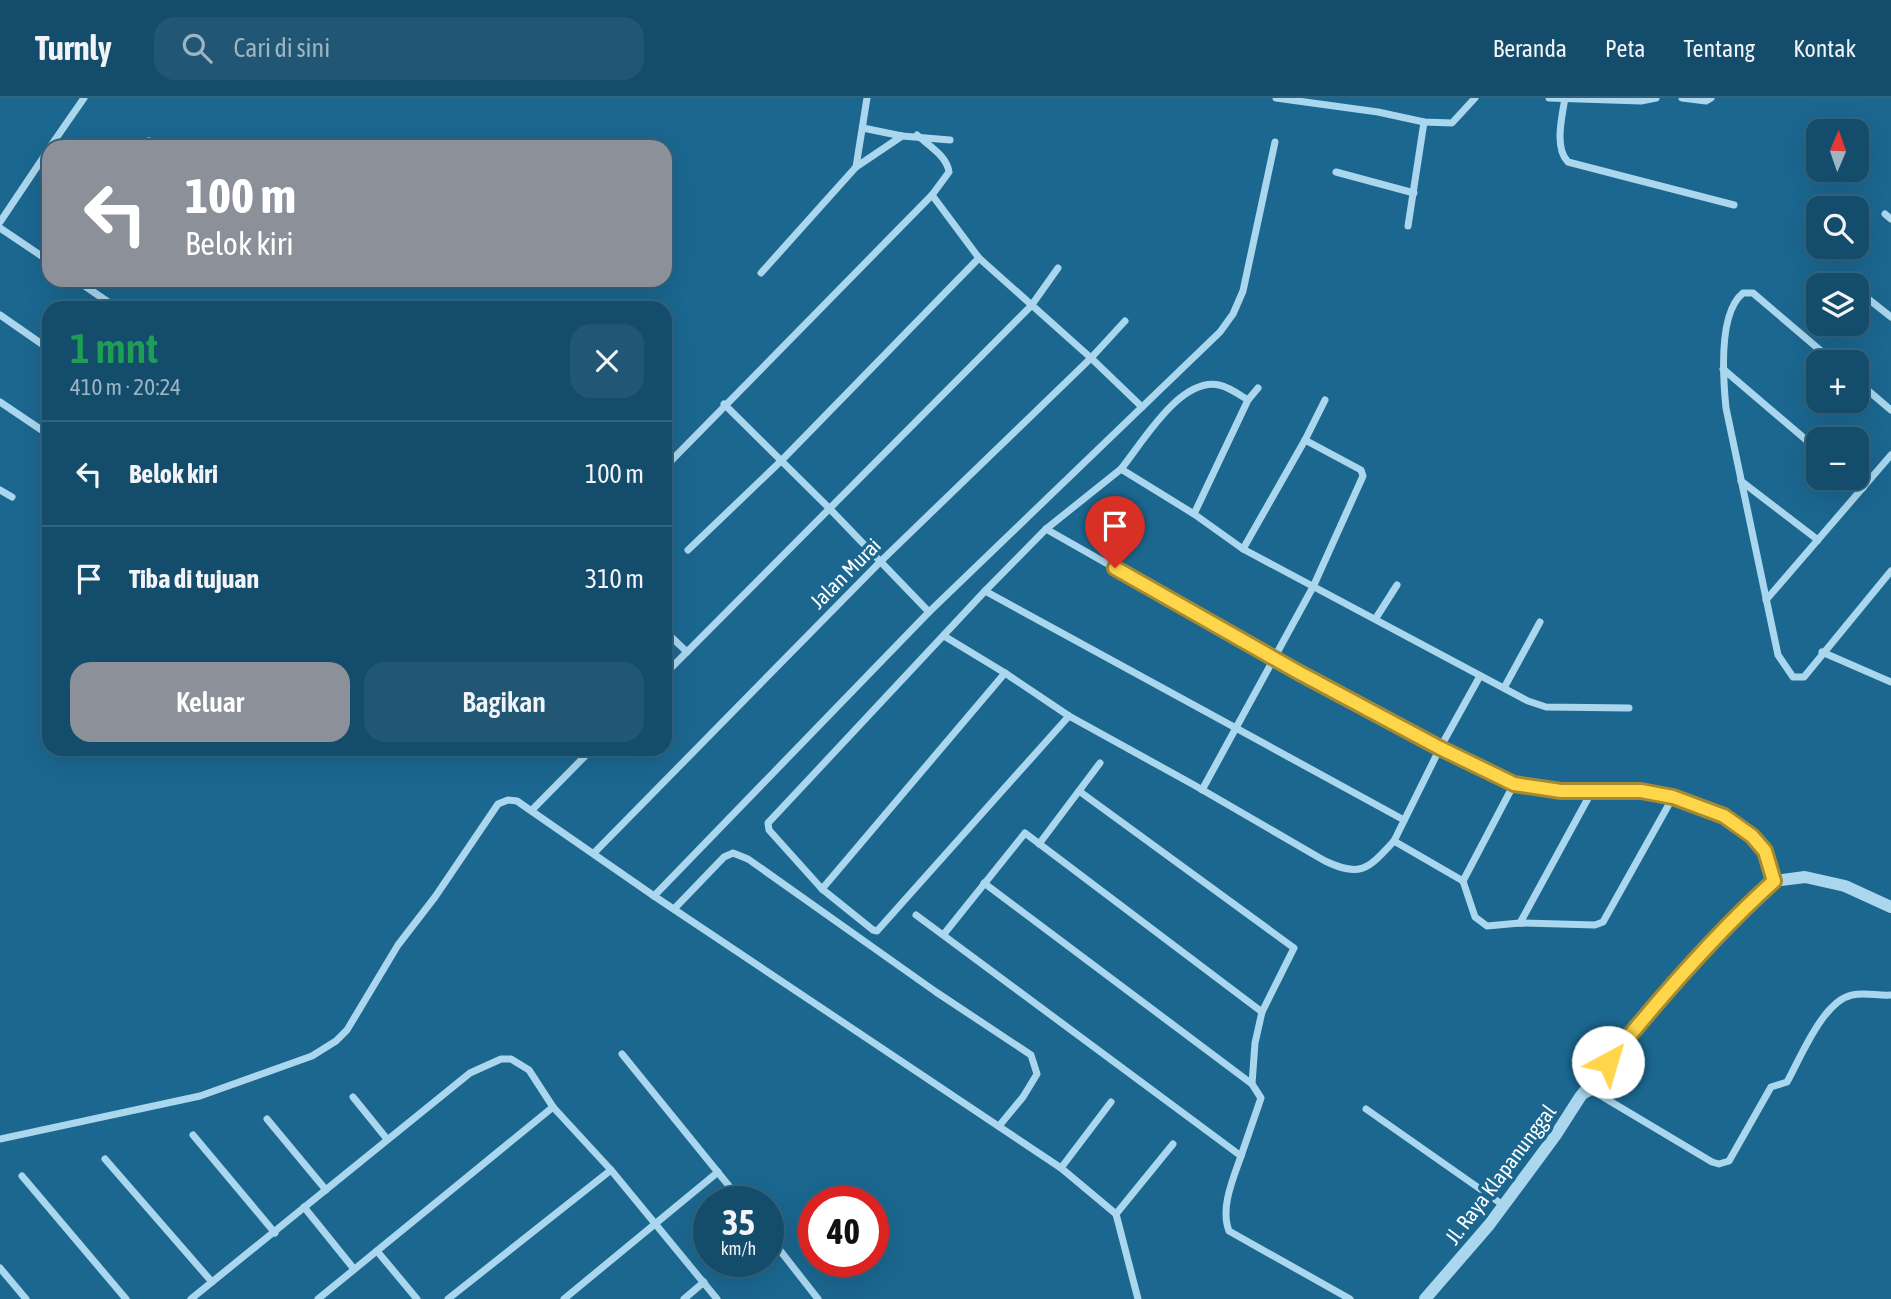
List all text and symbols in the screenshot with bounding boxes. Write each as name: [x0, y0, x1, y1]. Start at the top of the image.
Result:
search box: [154, 17, 644, 80]
text: Turnly: [35, 29, 112, 67]
icon: search: [178, 29, 216, 67]
text: Cari di sini: [234, 33, 330, 63]
text: Beranda: [1493, 35, 1567, 62]
text: Peta: [1605, 35, 1645, 62]
text: Tentang: [1683, 35, 1755, 62]
text: Kontak: [1793, 35, 1856, 62]
north arrow: [1806, 119, 1869, 182]
map controls: [1806, 119, 1869, 490]
text: 100 m: [185, 167, 296, 223]
icon: left: [70, 168, 161, 259]
button: search: [1806, 196, 1869, 259]
text: Belok kiri: [185, 225, 294, 262]
button: layers: [1806, 273, 1869, 336]
text: 1 mnt: [70, 324, 158, 372]
button: close: [570, 324, 644, 398]
button: +: [1806, 350, 1869, 413]
text: 410 m · 20:24: [70, 374, 181, 400]
button: −: [1806, 427, 1869, 490]
icon: left: [70, 455, 108, 493]
text: Belok kiri: [129, 459, 218, 489]
text: 100 m: [585, 459, 644, 489]
pin: [1085, 496, 1145, 568]
icon: arrive: [1096, 507, 1134, 545]
street label: Jalan Murai: [805, 533, 885, 613]
icon: arrive: [70, 560, 108, 598]
text: Tiba di tujuan: [129, 564, 259, 594]
text: 310 m: [585, 564, 644, 594]
button: Keluar: [70, 662, 350, 742]
button: Bagikan: [364, 662, 644, 742]
position arrow: [1571, 1025, 1645, 1099]
street label: Jl. Raya Klapanunggal: [1440, 1099, 1561, 1249]
speed limit sign: 40: [798, 1186, 889, 1277]
text: 35: [722, 1202, 755, 1242]
text: km/h: [721, 1238, 756, 1259]

